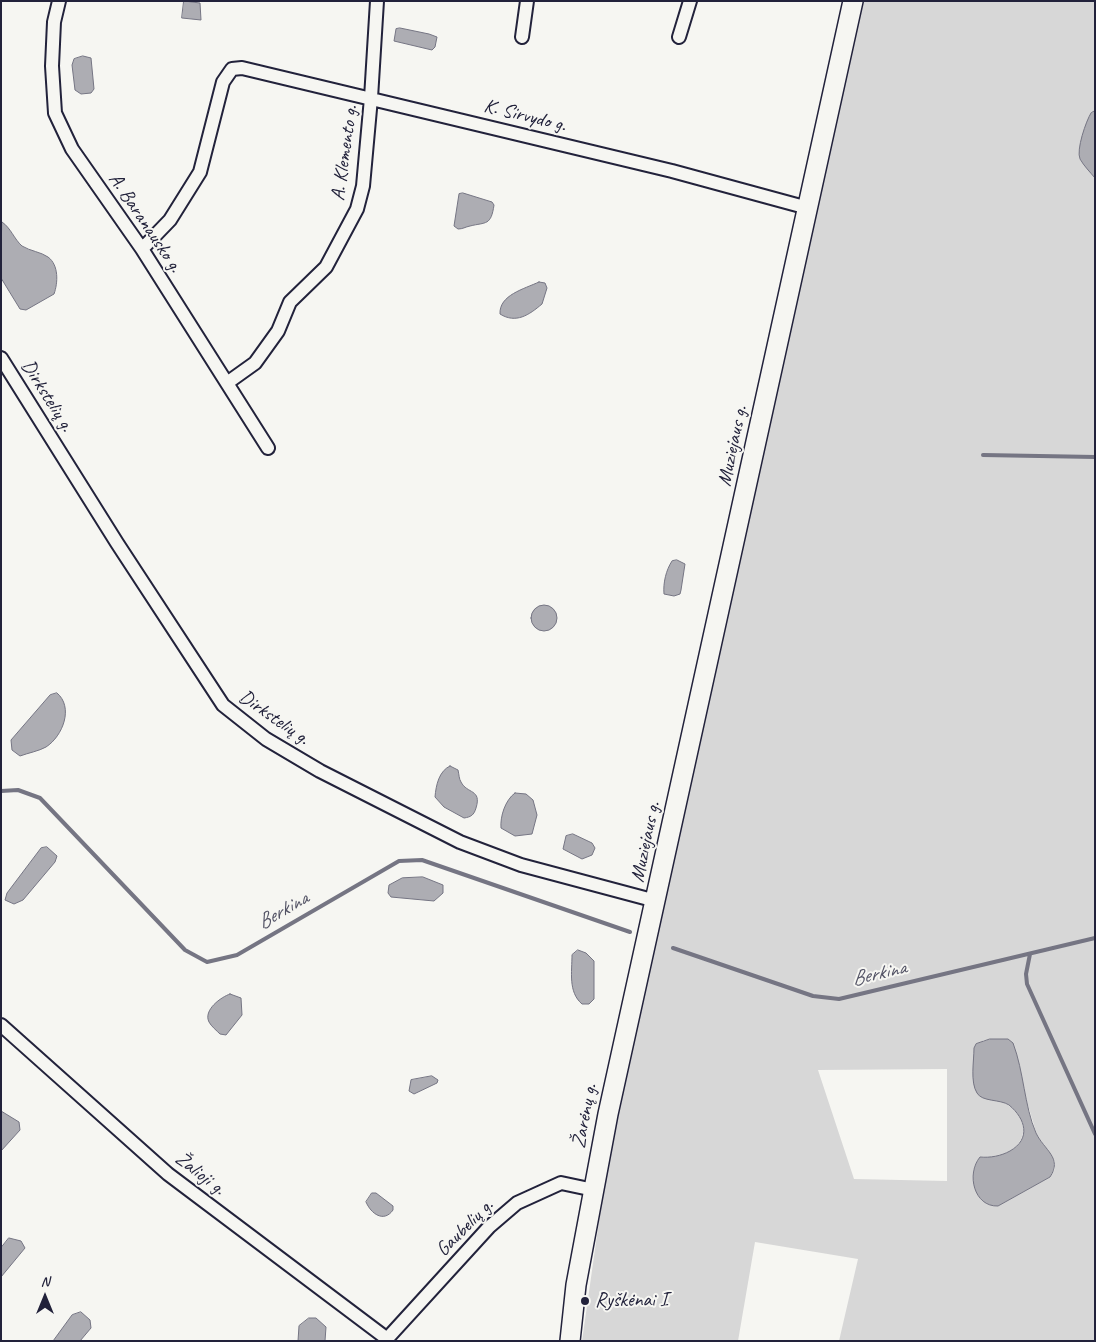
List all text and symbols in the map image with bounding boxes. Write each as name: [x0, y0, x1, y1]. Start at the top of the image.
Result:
street label: K. Sirvydo g.: [481, 94, 569, 138]
street label: A. Klemento g.: [326, 104, 364, 202]
street label: A. Baranausko g.: [103, 169, 187, 277]
street label: Dirkstelių g.: [16, 356, 78, 436]
street label: Muziejaus g.: [713, 404, 753, 488]
street label: Dirkstelių g.: [234, 685, 314, 751]
street label: Muziejaus g.: [626, 800, 666, 884]
water label: Berkina: [253, 886, 313, 936]
water label: Berkina: [849, 956, 909, 992]
street label: Žarėnų g.: [567, 1082, 603, 1150]
street label: Žalioji g.: [170, 1147, 230, 1201]
street label: Gaubelių g.: [431, 1194, 499, 1262]
north arrow: [20, 1272, 70, 1322]
text: N: [41, 1273, 49, 1290]
place label: Ryškėnai I: [595, 1289, 668, 1313]
marker: Ryškėnai I: [579, 1295, 591, 1307]

